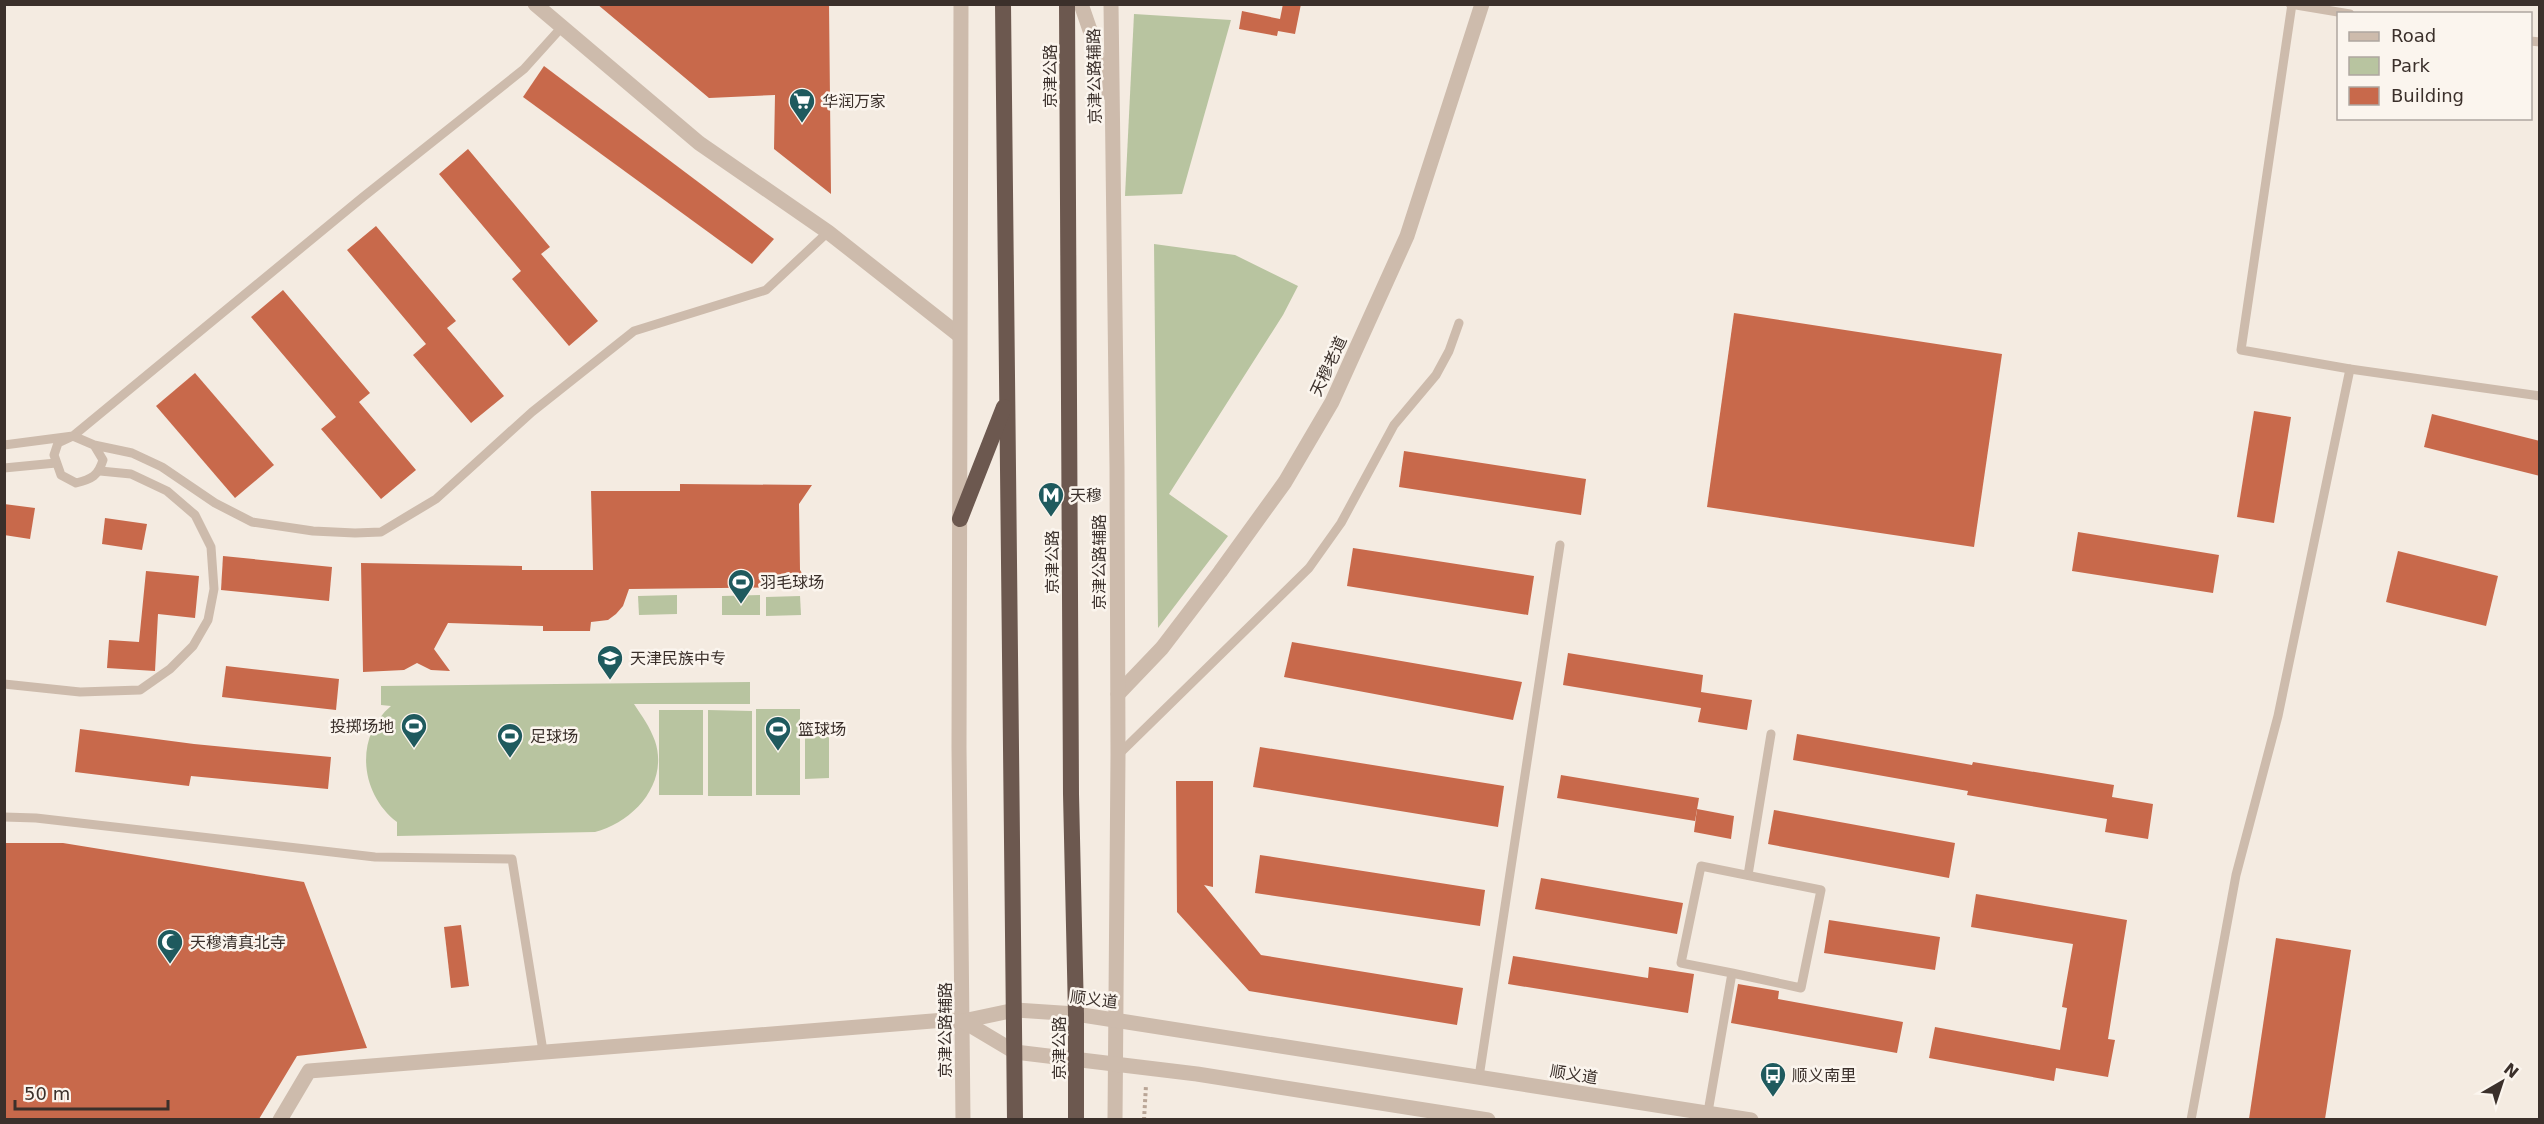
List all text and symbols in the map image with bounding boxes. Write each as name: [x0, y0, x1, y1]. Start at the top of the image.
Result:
legend: [2337, 12, 2532, 120]
text: Road: [2391, 25, 2436, 46]
street label: 京津公路辅路: [1084, 28, 1105, 124]
street label: 京津公路: [1041, 44, 1060, 108]
text: Park: [2391, 55, 2430, 76]
text: Building: [2391, 85, 2464, 106]
supermarket icon: 华润万家: [787, 86, 817, 124]
place label: 华润万家: [822, 92, 886, 111]
street label: 天穆老道: [1306, 333, 1351, 399]
metro station icon: 天穆: [1036, 480, 1066, 518]
place label: 天穆: [1070, 486, 1102, 505]
street label: 京津公路辅路: [1090, 514, 1109, 610]
street label: 京津公路: [1043, 530, 1062, 594]
sports icon: 羽毛球场: [726, 567, 756, 605]
place label: 羽毛球场: [760, 573, 824, 592]
school or university icon: 天津民族中专: [595, 643, 625, 681]
place label: 天津民族中专: [630, 649, 726, 668]
sports icon: 投掷场地: [399, 711, 429, 749]
sports icon: 篮球场: [763, 714, 793, 752]
place label: 投掷场地: [330, 717, 394, 736]
place label: 篮球场: [798, 720, 846, 739]
sports icon: 足球场: [495, 721, 525, 759]
place label: 足球场: [530, 727, 578, 746]
mosque icon: 天穆清真北寺: [155, 927, 185, 965]
place label: 天穆清真北寺: [190, 933, 286, 952]
street label: 京津公路辅路: [936, 982, 955, 1078]
street label: 顺义道: [1069, 987, 1119, 1012]
street label: 京津公路: [1050, 1016, 1069, 1080]
north arrow: [2472, 1052, 2532, 1112]
text: N: [2500, 1059, 2522, 1082]
bus stop icon: 顺义南里: [1758, 1060, 1788, 1098]
street label: 顺义道: [1549, 1061, 1599, 1088]
place label: 顺义南里: [1792, 1066, 1856, 1085]
scale bar: [15, 1073, 168, 1111]
text: 50 m: [24, 1083, 70, 1104]

